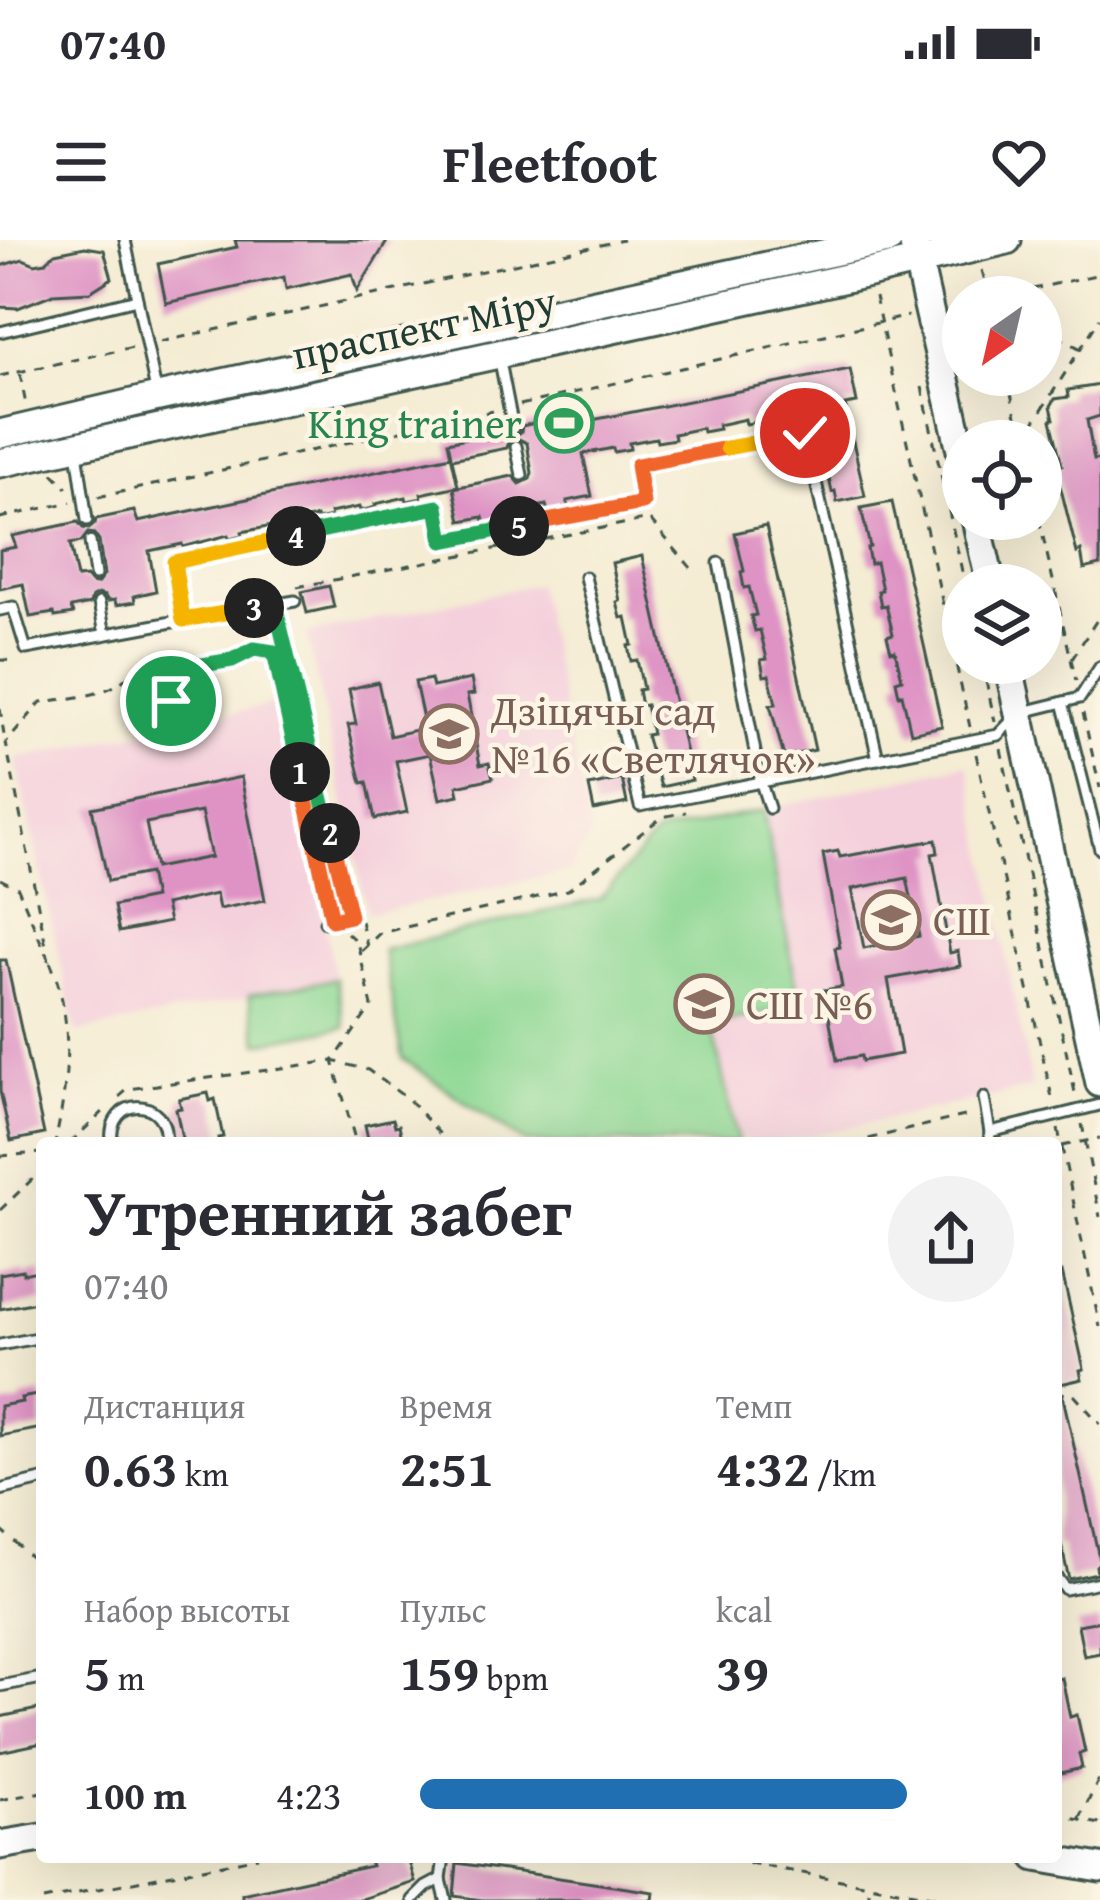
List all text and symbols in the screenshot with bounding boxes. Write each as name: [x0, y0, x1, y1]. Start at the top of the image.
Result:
text: 07:40: [60, 10, 166, 75]
text: Fleetfoot: [443, 123, 657, 202]
icon: menu: [48, 129, 114, 195]
icon: heart: [986, 129, 1052, 195]
street label: праспект Міру: [286, 269, 562, 384]
north arrow: [942, 276, 1062, 396]
map controls: [942, 276, 1062, 684]
pin: [754, 382, 856, 484]
place label: King trainer: [308, 392, 522, 453]
sports icon: King trainer: [533, 392, 595, 454]
icon: check: [772, 400, 838, 466]
button: locate: [942, 420, 1062, 540]
pin: 5: [489, 496, 549, 556]
text: 5: [510, 502, 528, 550]
pin: 4: [266, 506, 326, 566]
text: 4: [287, 512, 305, 560]
button: layers: [942, 564, 1062, 684]
pin: 3: [224, 578, 284, 638]
text: 3: [245, 584, 263, 632]
pin: [120, 650, 222, 752]
icon: arrive: [138, 668, 204, 734]
place label: Дзіцячы сад №16 «Светлячок»: [490, 679, 816, 788]
school or university icon: Дзіцячы сад №16 «Светлячок»: [418, 703, 480, 765]
pin: 1: [270, 742, 330, 802]
text: 1: [291, 748, 309, 796]
pin: 2: [300, 803, 360, 863]
text: 2: [321, 809, 339, 857]
school or university icon: СШ: [860, 889, 922, 951]
place label: СШ: [933, 889, 991, 950]
school or university icon: СШ №6: [673, 973, 735, 1035]
place label: СШ №6: [746, 973, 873, 1034]
text: Утренний забег: [84, 1162, 572, 1259]
button: share: [888, 1176, 1014, 1302]
text: 07:40: [84, 1256, 169, 1313]
text: Дистанция: [84, 1382, 245, 1430]
text: Время: [400, 1382, 492, 1430]
text: Темп: [716, 1382, 792, 1430]
text: 0.63: [84, 1430, 178, 1505]
text: 2:51: [400, 1430, 494, 1505]
text: 4:32: [716, 1430, 810, 1505]
text: km: [178, 1450, 229, 1498]
text: /km: [810, 1450, 876, 1498]
text: Набор высоты: [84, 1586, 290, 1634]
text: Пульс: [400, 1586, 486, 1634]
text: kcal: [716, 1586, 772, 1634]
text: 5: [84, 1634, 110, 1709]
text: 159: [400, 1634, 479, 1709]
text: 39: [716, 1634, 769, 1709]
text: m: [110, 1654, 145, 1702]
text: bpm: [479, 1654, 548, 1702]
text: 100 m: [84, 1766, 187, 1823]
text: 4:23: [276, 1766, 342, 1823]

